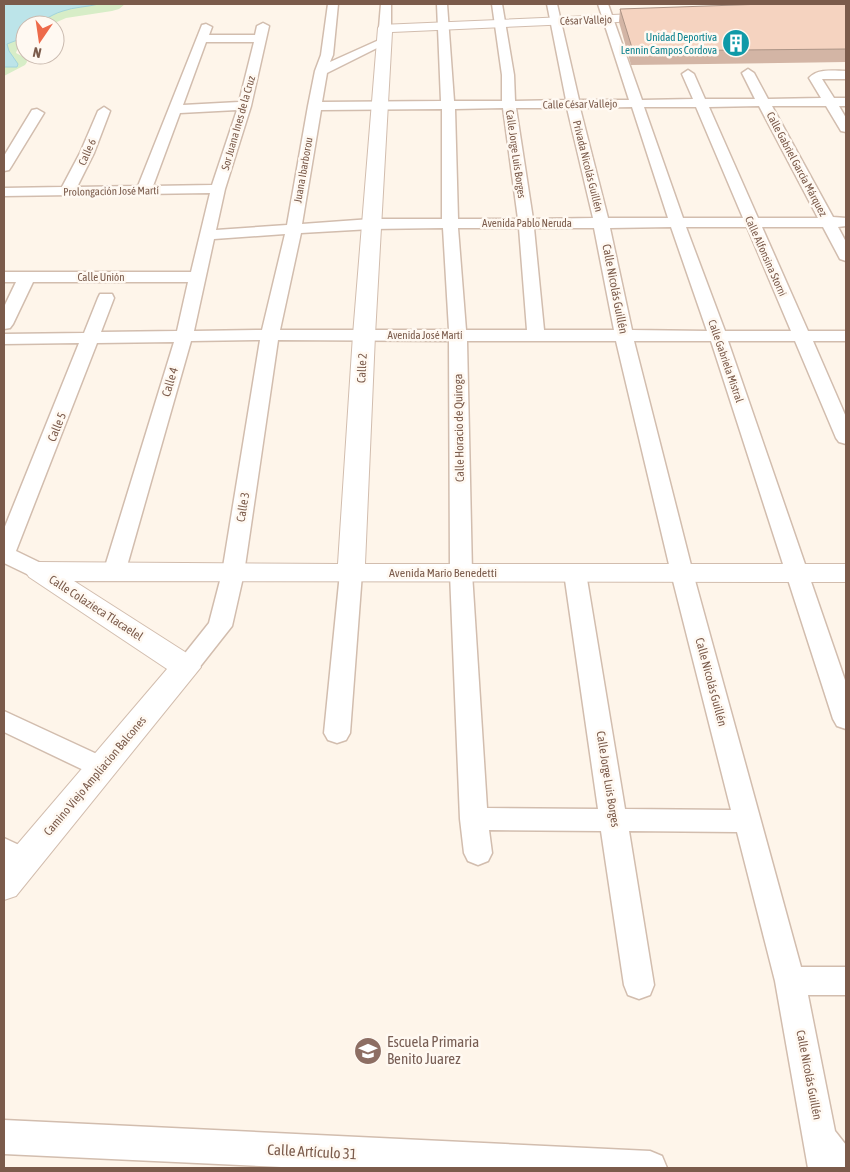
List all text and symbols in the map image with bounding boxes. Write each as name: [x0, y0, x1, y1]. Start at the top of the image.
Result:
street label: César Vallejo: [560, 13, 612, 27]
north arrow: [15, 15, 65, 65]
building icon: Unidad Deportiva Lennin Campos Cordova: [721, 28, 751, 58]
place label: Unidad Deportiva Lennin Campos Cordova: [621, 31, 717, 56]
text: N: [31, 44, 43, 61]
street label: Sor Juana Ines de la Cruz: [219, 74, 257, 172]
street label: Calle César Vallejo: [543, 97, 617, 111]
street label: Calle Jorge Luis Borges: [504, 109, 528, 199]
street label: Calle Gabriel García Márquez: [764, 110, 830, 218]
street label: Privada Nicolás Guillén: [571, 119, 605, 213]
street label: Juana Ibarborou: [291, 136, 315, 204]
street label: Calle 6: [76, 137, 98, 167]
street label: Prolongación José Martí: [63, 184, 159, 198]
street label: Calle Alfonsina Storni: [743, 214, 789, 298]
street label: Avenida Pablo Neruda: [482, 217, 572, 229]
street label: Calle Nicolás Guillén: [599, 243, 631, 335]
street label: Calle Unión: [77, 271, 125, 283]
street label: Calle Gabriela Mistral: [706, 318, 746, 404]
street label: Avenida José Martí: [388, 329, 463, 341]
street label: Calle 2: [354, 353, 370, 383]
street label: Calle 4: [159, 365, 181, 398]
street label: Calle Horacio de Quiroga: [451, 374, 467, 482]
street label: Calle 5: [45, 410, 69, 444]
street label: Calle 3: [234, 491, 252, 523]
street label: Avenida Mario Benedetti: [389, 566, 497, 580]
street label: Calle Colazieca Tlacaelel: [46, 572, 146, 644]
street label: Calle Nicolás Guillén: [692, 636, 730, 728]
street label: Camino Viejo Ampliacion Balcones: [41, 713, 149, 839]
street label: Calle Jorge Luis Borges: [593, 730, 623, 828]
street label: Calle Nicolás Guillén: [793, 1029, 825, 1121]
place label: Escuela Primaria Benito Juarez: [387, 1033, 479, 1067]
school or university icon: Escuela Primaria Benito Juarez: [353, 1036, 383, 1066]
street label: Calle Artículo 31: [267, 1141, 357, 1162]

